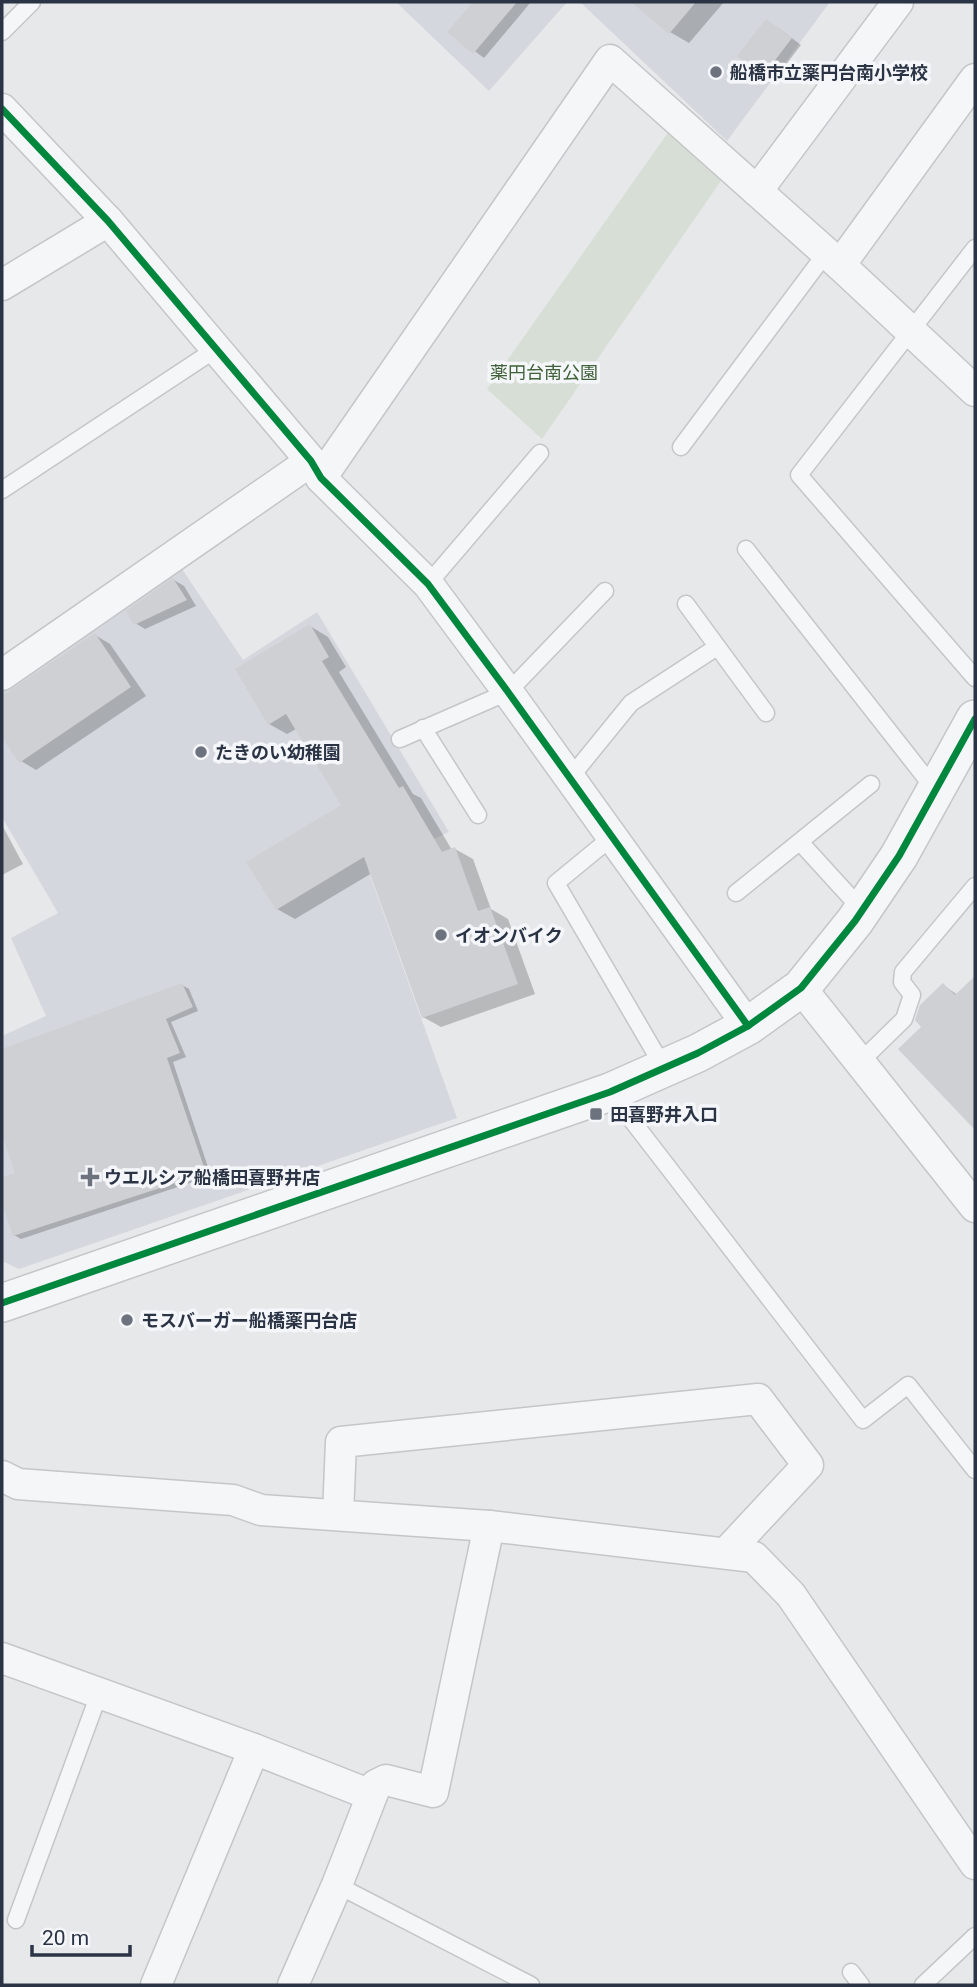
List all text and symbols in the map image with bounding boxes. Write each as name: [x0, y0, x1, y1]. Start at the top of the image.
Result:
place label: 船橋市立薬円台南小学校: [730, 62, 928, 83]
marker: 船橋市立薬円台南小学校: [708, 64, 724, 80]
park label: 薬円台南公園: [490, 362, 598, 383]
place label: たきのい幼稚園: [215, 742, 341, 763]
marker: たきのい幼稚園: [193, 744, 209, 760]
place label: イオンバイク: [455, 925, 563, 946]
marker: イオンバイク: [433, 927, 449, 943]
place label: 田喜野井入口: [610, 1104, 718, 1125]
marker: 田喜野井入口: [588, 1106, 604, 1122]
place label: ウエルシア船橋田喜野井店: [104, 1167, 320, 1188]
marker: ウエルシア船橋田喜野井店: [82, 1169, 98, 1185]
place label: モスバーガー船橋薬円台店: [141, 1310, 357, 1331]
marker: モスバーガー船橋薬円台店: [119, 1312, 135, 1328]
scale bar: [32, 1913, 130, 1957]
text: 20 m: [42, 1926, 89, 1950]

